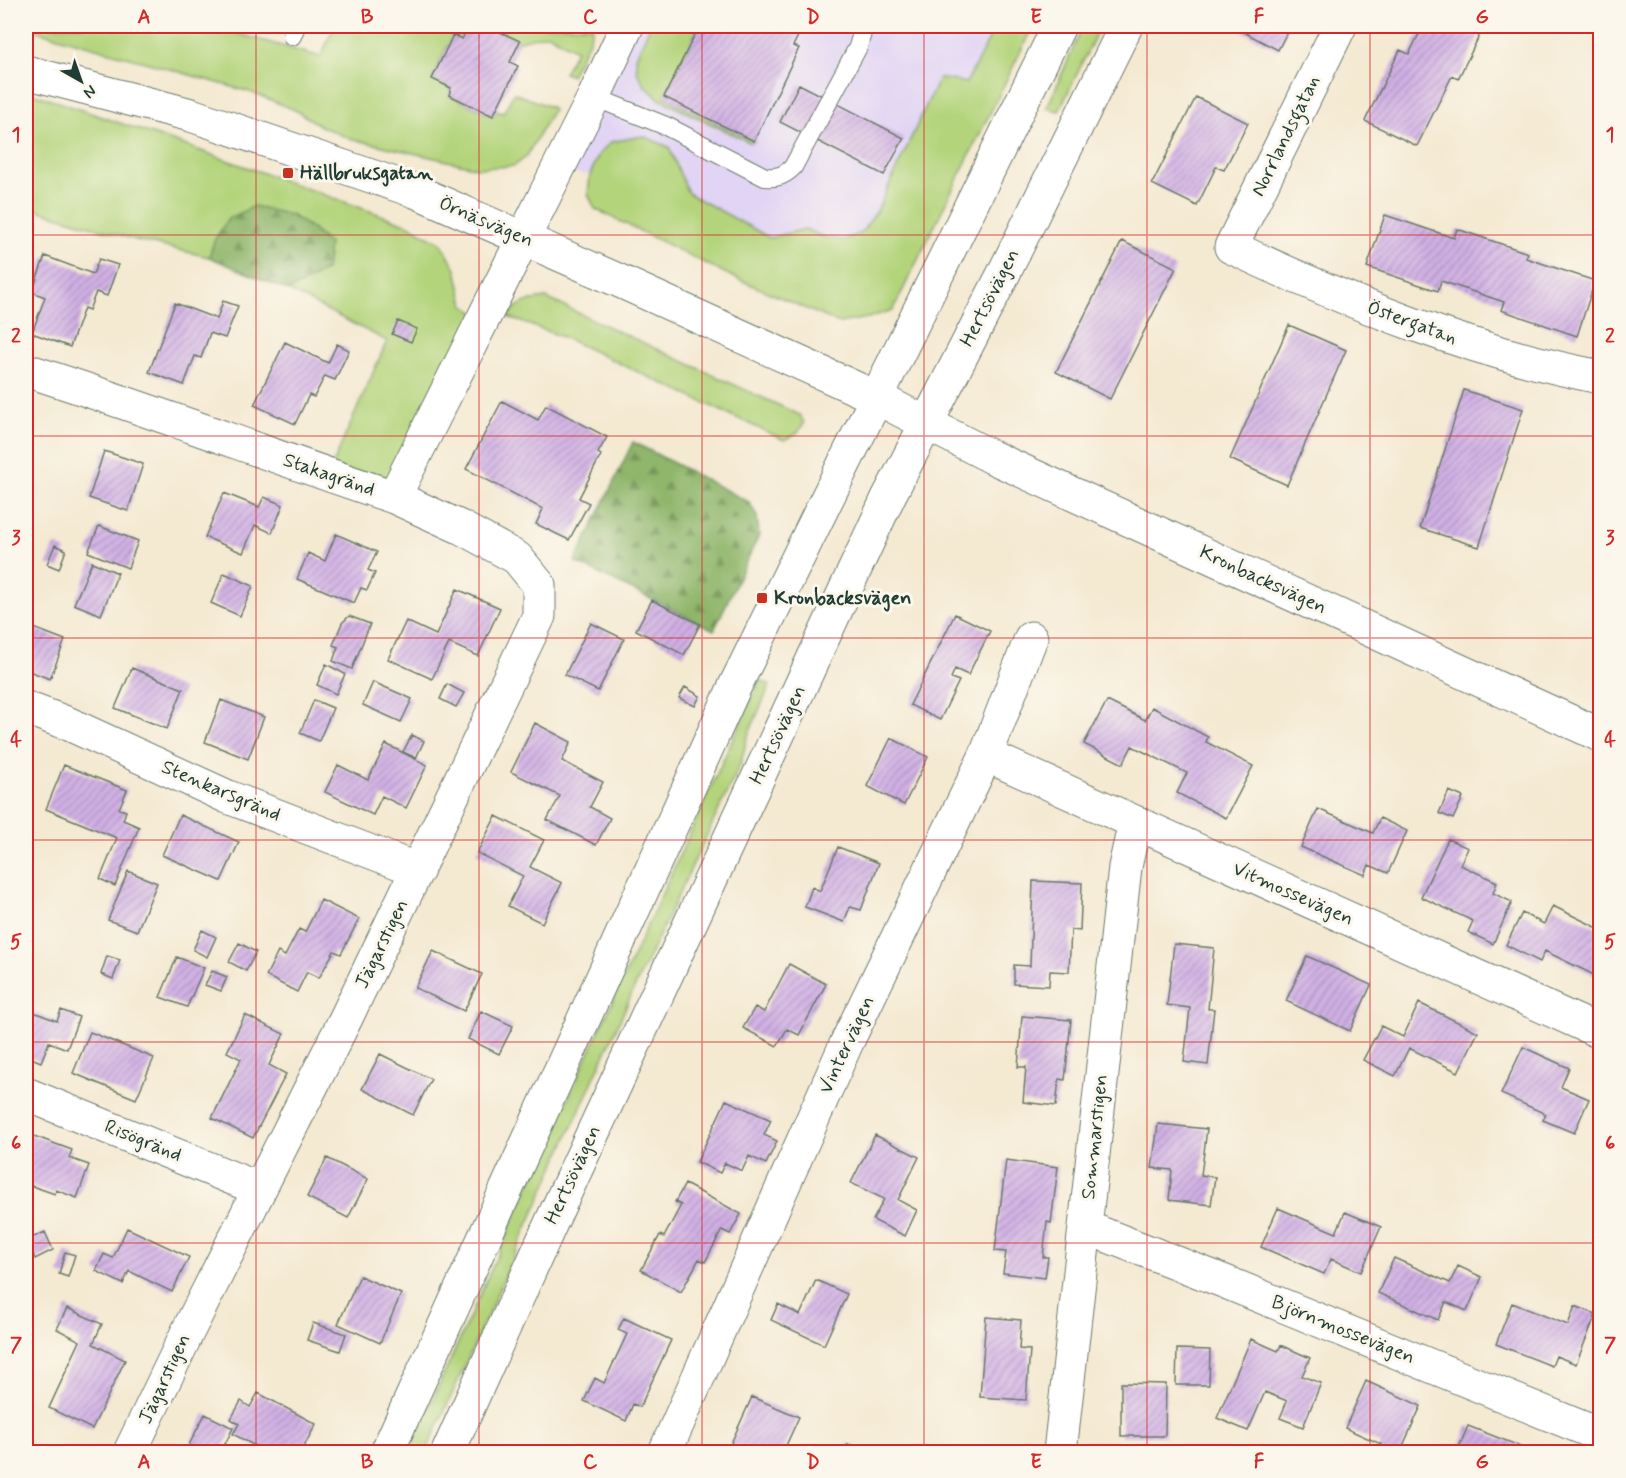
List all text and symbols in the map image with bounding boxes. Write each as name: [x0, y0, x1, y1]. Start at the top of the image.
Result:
text: A: [137, 4, 151, 31]
text: B: [361, 4, 374, 31]
text: C: [583, 4, 598, 31]
text: D: [806, 4, 820, 31]
text: E: [1030, 4, 1042, 31]
text: F: [1254, 4, 1265, 31]
text: G: [1475, 4, 1489, 31]
north arrow: [51, 51, 111, 111]
street label: Norrlandsgatan: [1245, 71, 1329, 202]
text: N: [79, 80, 101, 103]
text: 1: [12, 122, 20, 149]
text: 1: [1606, 122, 1614, 149]
place label: Hällbruksgatan: [300, 160, 433, 187]
marker: Hällbruksgatan: [281, 166, 295, 180]
street label: Örnäsvägen: [435, 190, 537, 254]
street label: Hertsövägen: [954, 244, 1026, 352]
street label: Östergatan: [1363, 294, 1461, 354]
text: 2: [11, 323, 21, 350]
text: 2: [1605, 323, 1615, 350]
street label: Stakagränd: [279, 447, 379, 503]
text: 3: [11, 525, 21, 552]
text: 3: [1605, 525, 1615, 552]
street label: Kronbacksvägen: [1195, 539, 1331, 621]
place label: Kronbacksvägen: [774, 585, 912, 612]
marker: Kronbacksvägen: [755, 591, 769, 605]
street label: Hertsövägen: [743, 681, 813, 789]
text: 4: [10, 727, 22, 754]
text: 4: [1604, 727, 1616, 754]
street label: Stenkarsgränd: [157, 754, 285, 828]
street label: Vitmossevägen: [1228, 855, 1358, 933]
street label: Jägarstigen: [349, 895, 415, 993]
text: 5: [10, 929, 22, 956]
text: 5: [1604, 929, 1616, 956]
street label: Vintervägen: [813, 992, 881, 1098]
street label: Sommarstigen: [1075, 1073, 1115, 1201]
street label: Risögränd: [100, 1113, 186, 1169]
street label: Hertsövägen: [538, 1121, 608, 1229]
text: 6: [11, 1130, 21, 1157]
text: 6: [1605, 1130, 1615, 1157]
street label: Björnmossevägen: [1267, 1289, 1419, 1371]
street label: Jägarstigen: [132, 1330, 198, 1428]
text: 7: [10, 1332, 22, 1359]
text: 7: [1604, 1332, 1616, 1359]
text: A: [137, 1449, 151, 1476]
text: B: [361, 1449, 374, 1476]
text: C: [583, 1449, 598, 1476]
text: D: [806, 1449, 820, 1476]
text: E: [1030, 1449, 1042, 1476]
text: F: [1254, 1449, 1265, 1476]
text: G: [1475, 1449, 1489, 1476]

